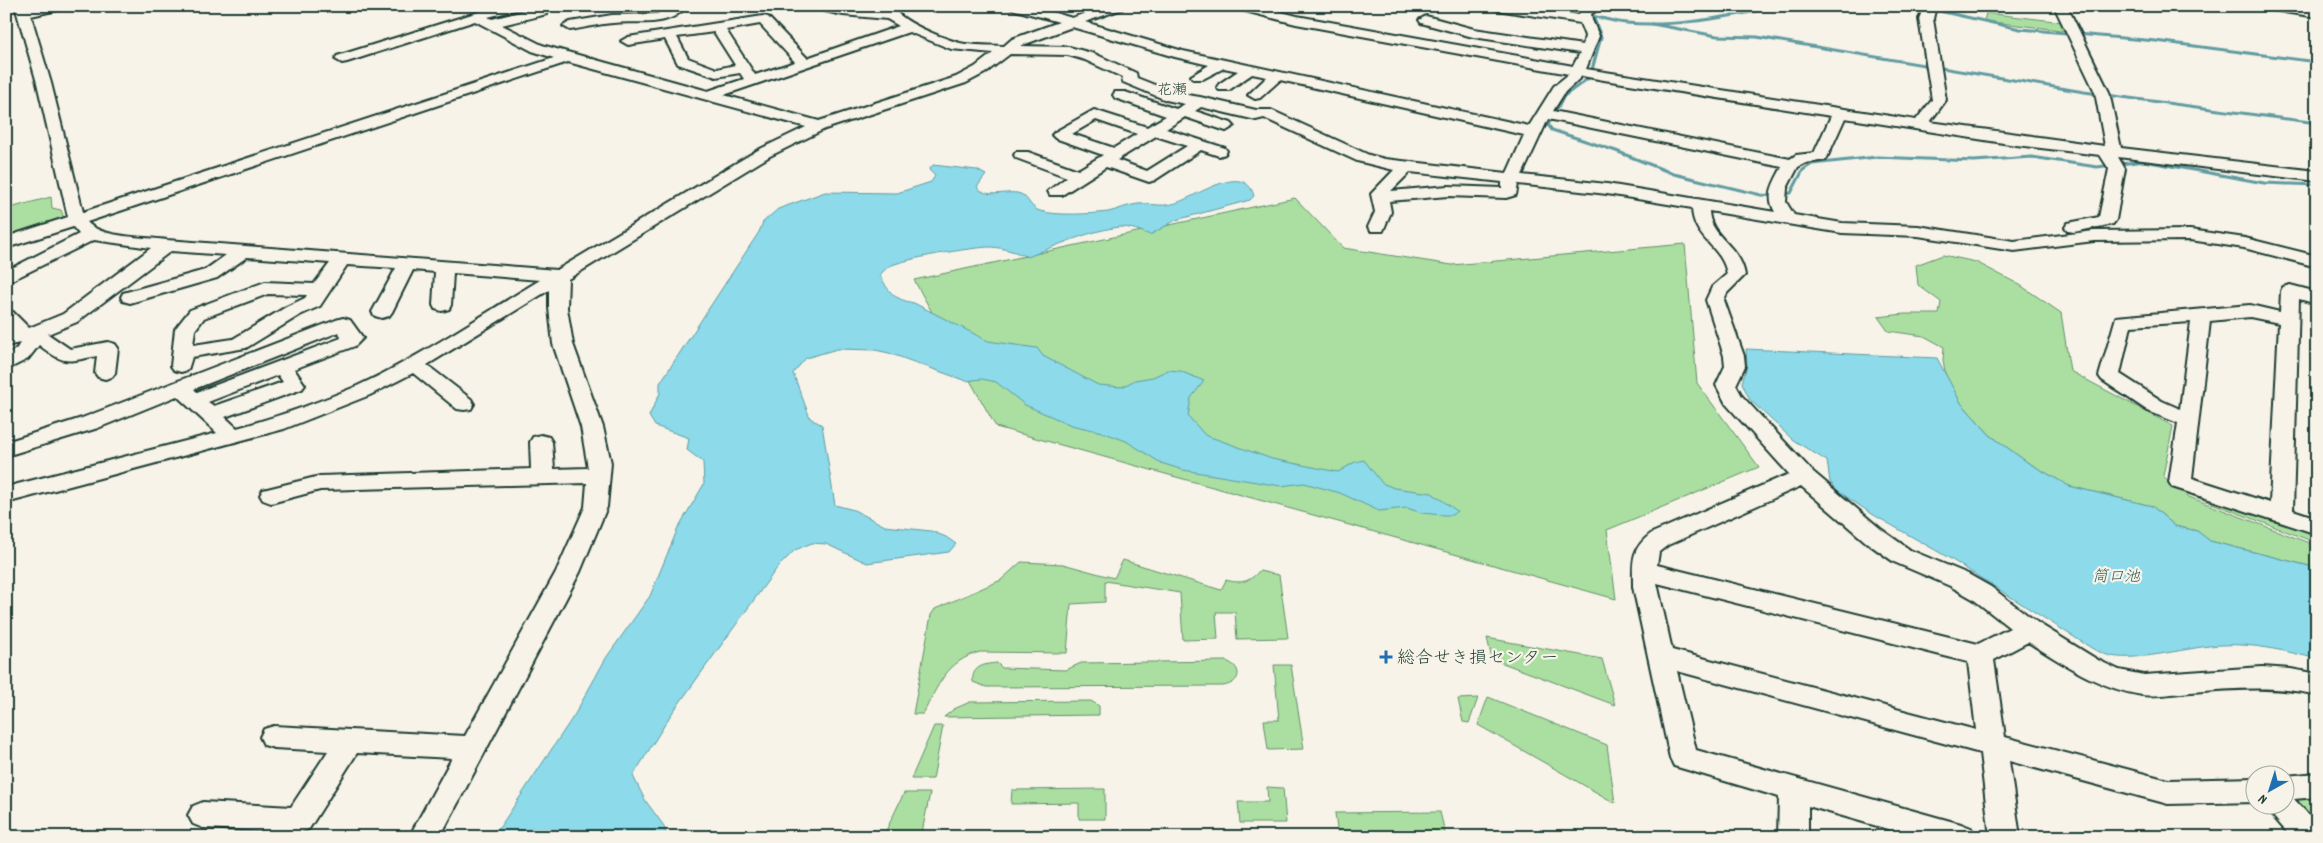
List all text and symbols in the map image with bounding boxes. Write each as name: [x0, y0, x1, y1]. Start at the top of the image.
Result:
district label: 花瀬: [1157, 80, 1187, 102]
water label: 筒口池: [2092, 566, 2141, 589]
place label: 総合せき損センター: [1397, 647, 1558, 672]
marker: 総合せき損センター: [1379, 650, 1393, 664]
north arrow: [2246, 766, 2296, 816]
text: N: [2254, 789, 2272, 808]

